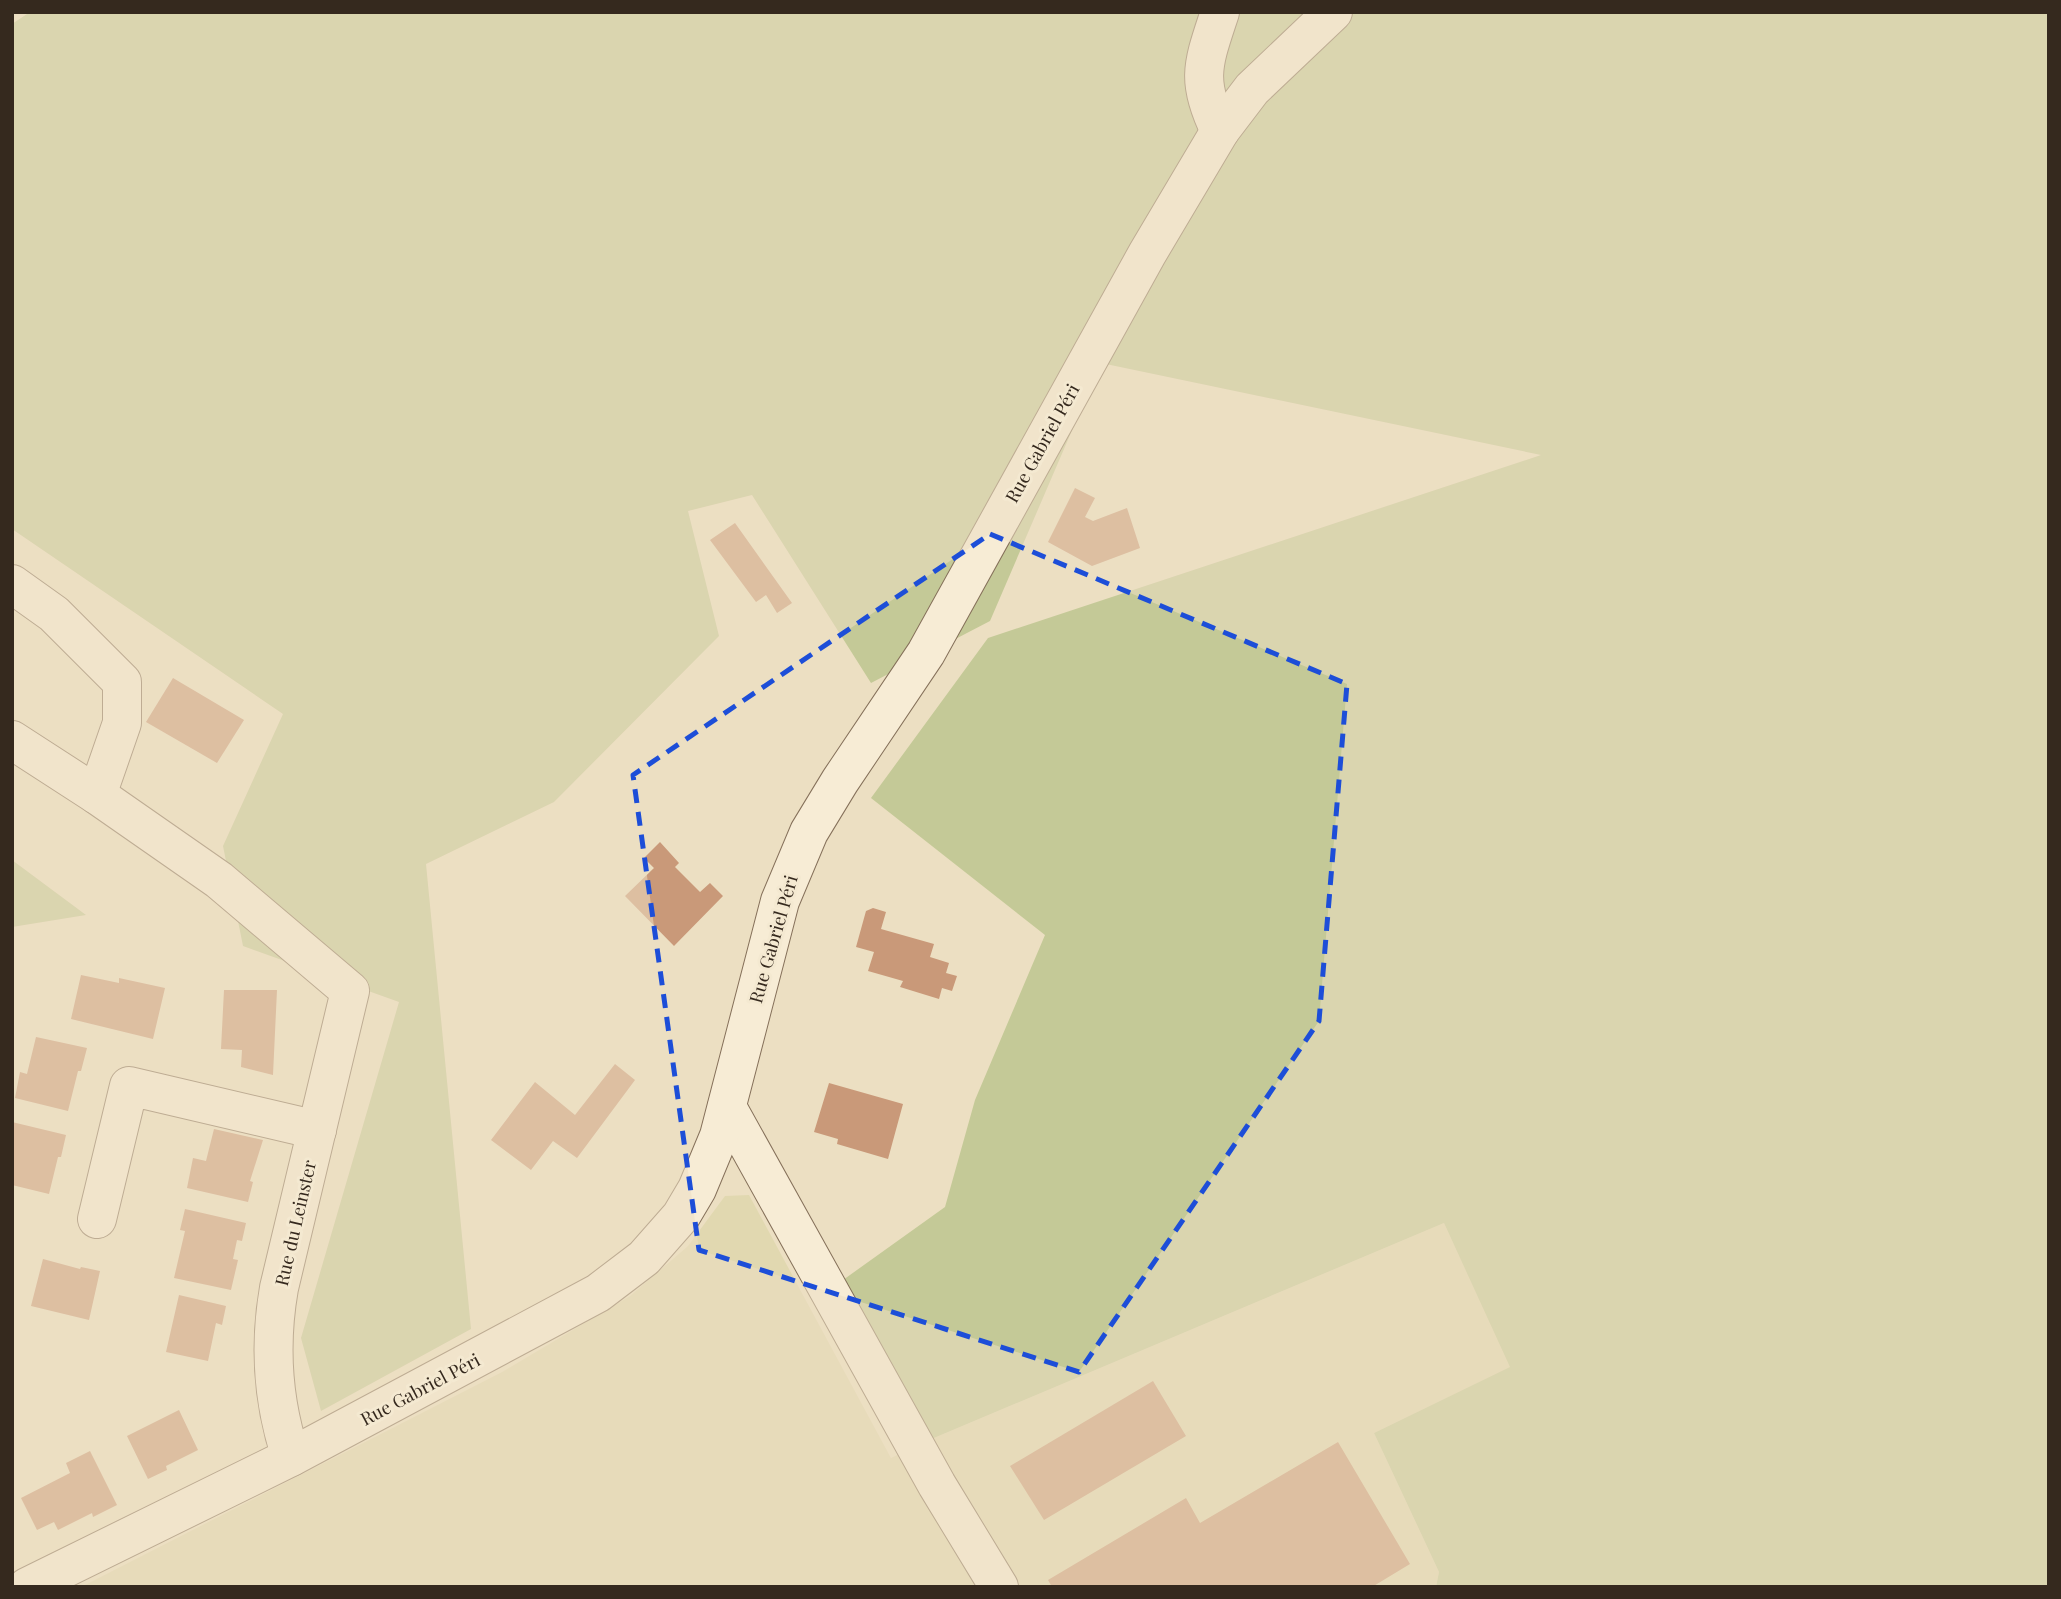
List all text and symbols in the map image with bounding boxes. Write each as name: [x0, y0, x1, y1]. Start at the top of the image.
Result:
street label: Rue Gabriel Péri: [999, 379, 1085, 507]
street label: Rue Gabriel Péri: [743, 872, 803, 1006]
street label: Rue du Leinster: [269, 1158, 321, 1288]
street label: Rue Gabriel Péri: [356, 1347, 484, 1431]

